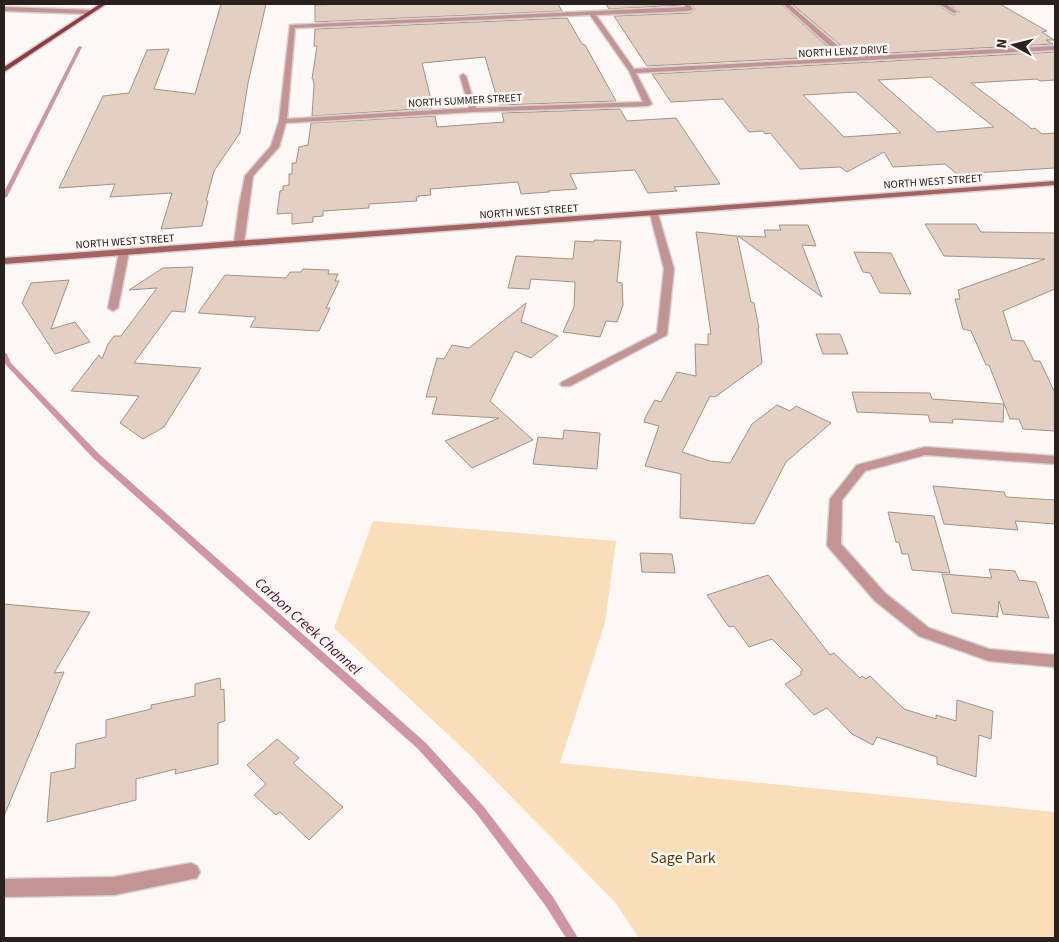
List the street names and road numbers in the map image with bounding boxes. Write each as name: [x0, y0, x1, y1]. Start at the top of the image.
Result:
street label: NORTH LENZ DRIVE: [798, 42, 888, 61]
street label: NORTH SUMMER STREET: [408, 90, 523, 111]
street label: NORTH WEST STREET: [883, 171, 983, 192]
street label: NORTH WEST STREET: [479, 201, 579, 222]
street label: NORTH WEST STREET: [75, 231, 175, 252]

